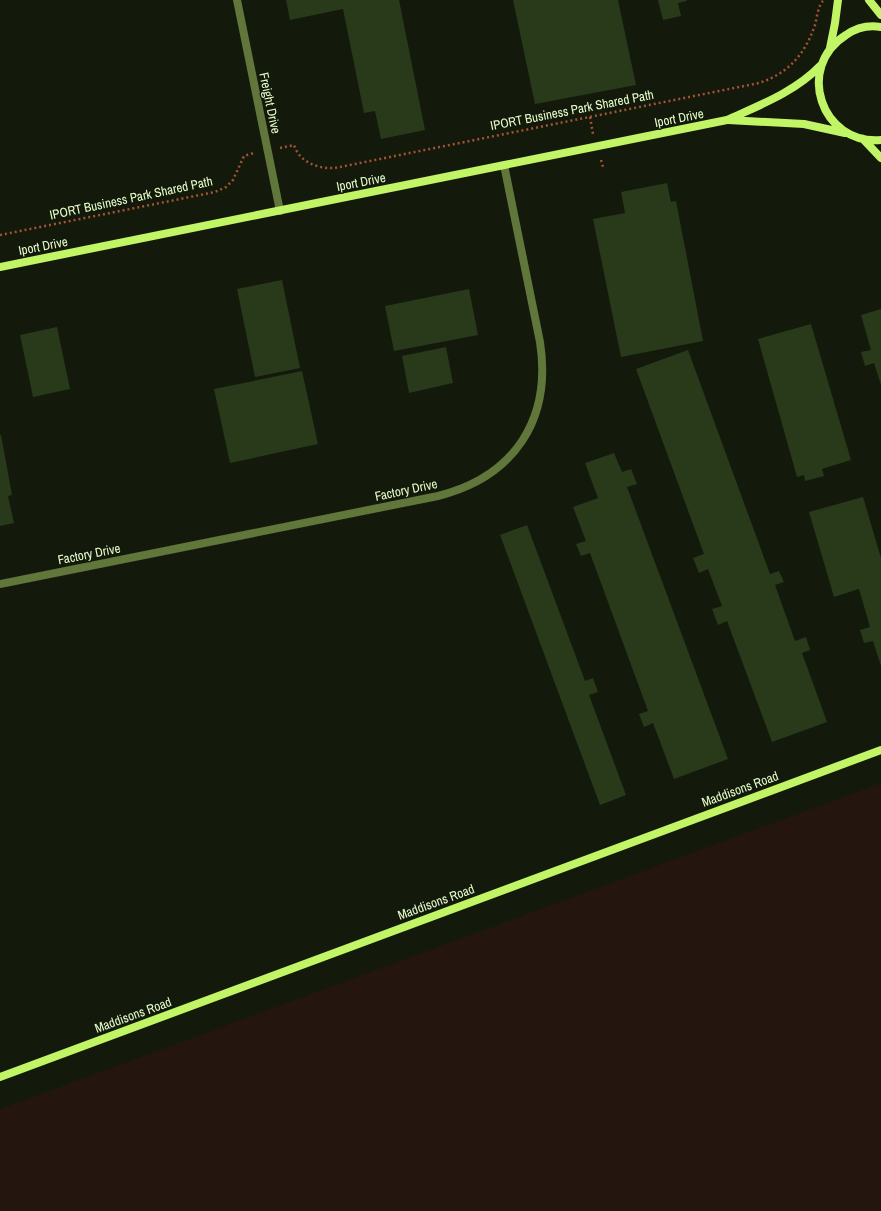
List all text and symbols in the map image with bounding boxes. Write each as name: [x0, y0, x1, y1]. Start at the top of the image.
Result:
street label: Freight Drive: [255, 71, 285, 135]
street label: IPORT Business Park Shared Path: [489, 86, 655, 134]
street label: Iport Drive: [653, 105, 705, 131]
street label: Iport Drive: [335, 169, 387, 195]
street label: IPORT Business Park Shared Path: [48, 172, 214, 224]
street label: Iport Drive: [17, 233, 69, 259]
street label: Factory Drive: [373, 475, 439, 505]
street label: Factory Drive: [56, 540, 122, 568]
street label: Maddisons Road: [699, 767, 781, 811]
street label: Maddisons Road: [395, 880, 477, 924]
street label: Maddisons Road: [92, 993, 174, 1037]

